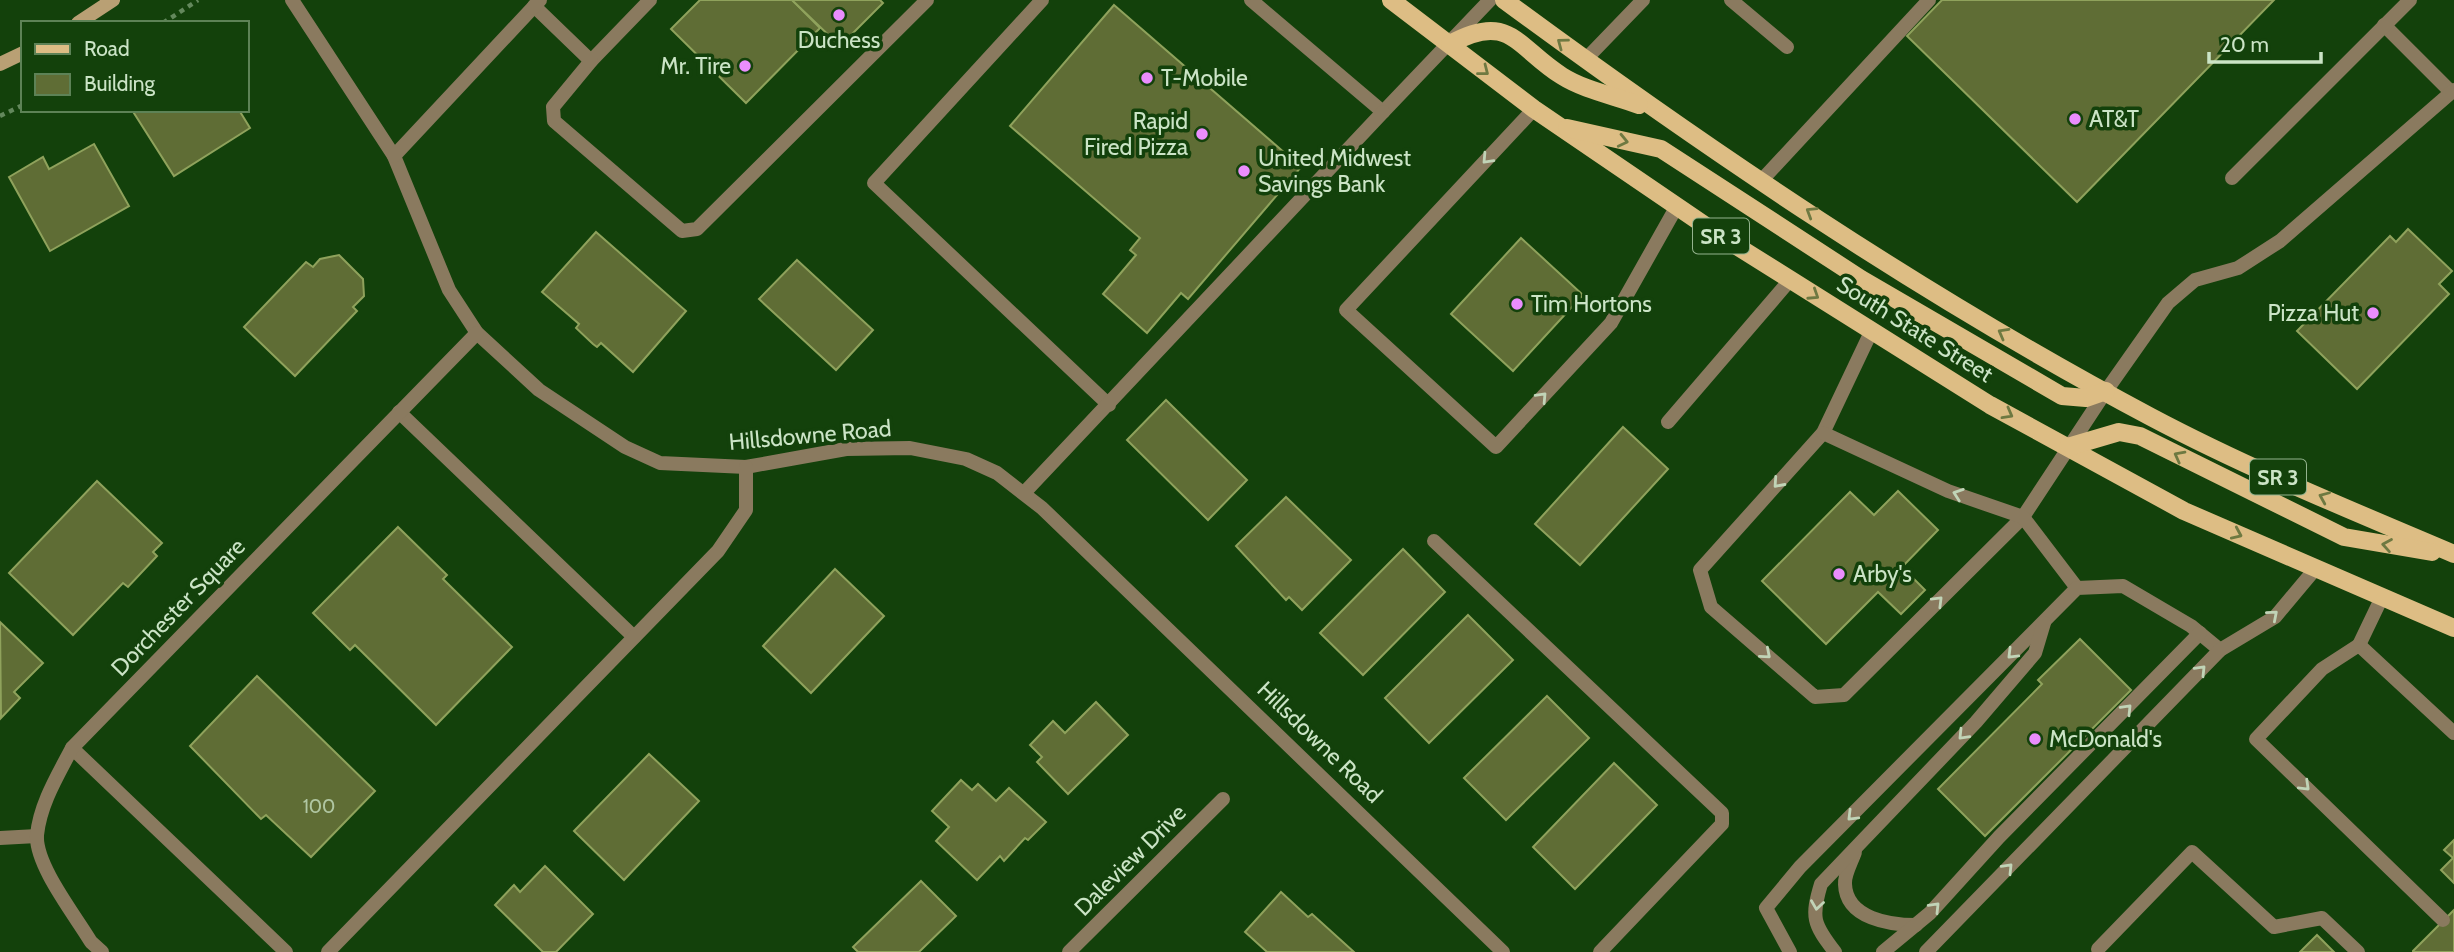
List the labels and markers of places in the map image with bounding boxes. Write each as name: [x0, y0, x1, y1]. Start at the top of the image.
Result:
marker: Duchess: [831, 7, 847, 23]
place label: Duchess: [798, 26, 880, 54]
place label: Mr. Tire: [660, 52, 731, 80]
marker: Mr. Tire: [737, 58, 753, 74]
place label: T-Mobile: [1161, 64, 1248, 92]
marker: T-Mobile: [1139, 70, 1155, 86]
place label: AT&T: [2089, 105, 2139, 133]
place label: Rapid Fired Pizza: [1084, 107, 1188, 161]
marker: AT&T: [2067, 111, 2083, 127]
marker: Rapid Fired Pizza: [1194, 126, 1210, 142]
place label: United Midwest Savings Bank: [1258, 144, 1411, 198]
marker: United Midwest Savings Bank: [1236, 163, 1252, 179]
place label: Tim Hortons: [1531, 290, 1652, 318]
marker: Tim Hortons: [1509, 296, 1525, 312]
place label: Pizza Hut: [2267, 299, 2359, 327]
marker: Pizza Hut: [2365, 305, 2381, 321]
place label: Arby's: [1853, 560, 1912, 588]
marker: Arby's: [1831, 566, 1847, 582]
place label: McDonald's: [2049, 725, 2162, 753]
marker: McDonald's: [2027, 731, 2043, 747]

